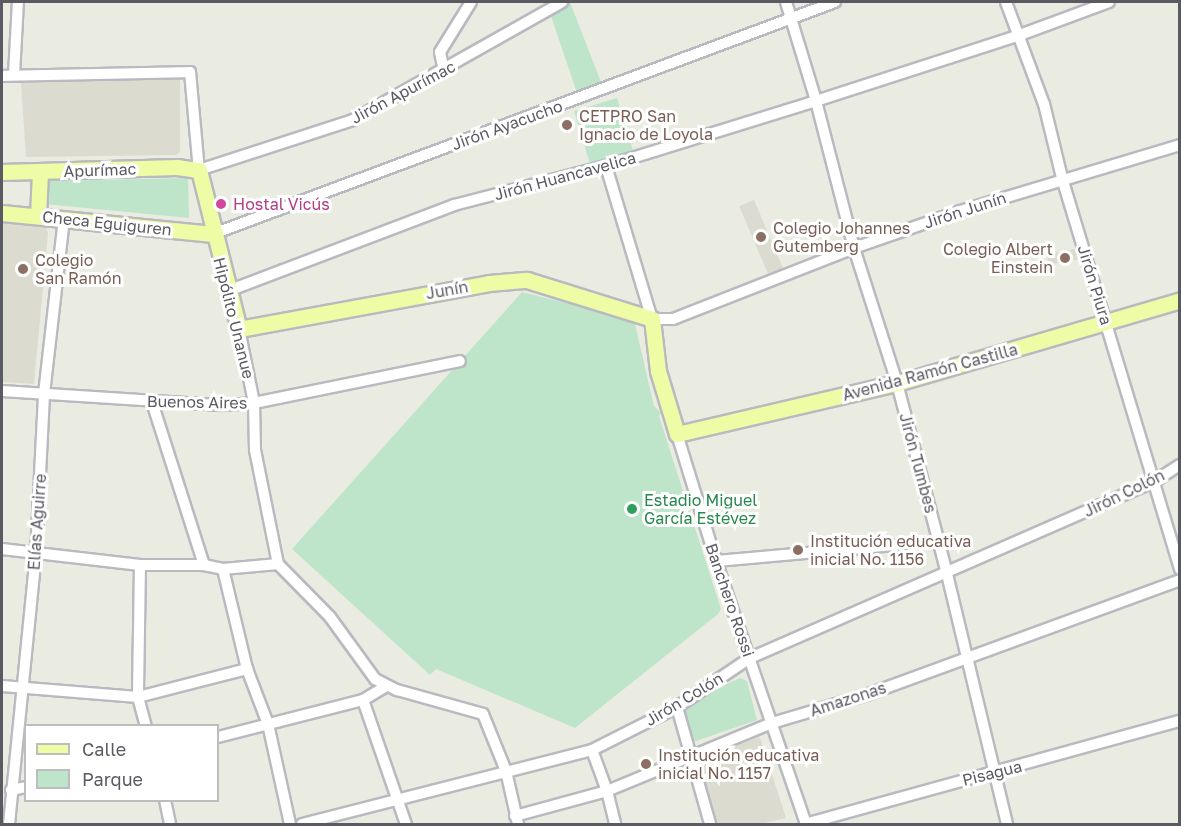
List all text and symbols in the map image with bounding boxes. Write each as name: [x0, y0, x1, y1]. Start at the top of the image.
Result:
street label: Jirón Apurímac: [348, 56, 458, 128]
street label: Jirón Ayacucho: [449, 96, 565, 154]
place label: CETPRO San Ignacio de Loyola: [579, 106, 713, 144]
marker: CETPRO San Ignacio de Loyola: [560, 118, 574, 132]
street label: Jirón Huancavelica: [492, 148, 638, 204]
street label: Apurímac: [63, 159, 137, 181]
street label: Jirón Junín: [922, 188, 1008, 232]
place label: Hostal Vicús: [233, 194, 330, 214]
marker: Hostal Vicús: [214, 197, 228, 211]
street label: Checa Eguiguren: [41, 207, 173, 239]
place label: Colegio Johannes Gutemberg: [773, 218, 910, 256]
marker: Colegio Johannes Gutemberg: [754, 230, 768, 244]
place label: Colegio Albert Einstein: [943, 239, 1053, 277]
street label: Jirón Piura: [1074, 243, 1116, 327]
place label: Colegio San Ramón: [35, 250, 121, 288]
marker: Colegio Albert Einstein: [1058, 251, 1072, 265]
street label: Hipólito Unanue: [210, 255, 258, 381]
marker: Colegio San Ramón: [16, 262, 30, 276]
street label: Junín: [424, 277, 470, 303]
street label: Avenida Ramón Castilla: [840, 339, 1020, 405]
street label: Buenos Aires: [147, 392, 247, 412]
street label: Jirón Tumbes: [895, 411, 941, 515]
street label: Jirón Colón: [1080, 465, 1168, 521]
street label: Elías Aguirre: [24, 473, 50, 571]
place label: Estadio Miguel García Estévez: [644, 490, 757, 528]
marker: Estadio Miguel García Estévez: [625, 502, 639, 516]
place label: Institución educativa inicial No. 1156: [810, 531, 971, 569]
street label: Banchero Rossi: [702, 541, 758, 659]
marker: Institución educativa inicial No. 1156: [791, 543, 805, 557]
street label: Jirón Colón: [642, 668, 726, 730]
street label: Amazonas: [807, 678, 889, 720]
legend: [24, 724, 219, 802]
text: Calle: [82, 738, 126, 760]
place label: Institución educativa inicial No. 1157: [658, 745, 819, 783]
street label: Pisagua: [960, 756, 1024, 790]
marker: Institución educativa inicial No. 1157: [639, 757, 653, 771]
text: Parque: [82, 768, 143, 790]

